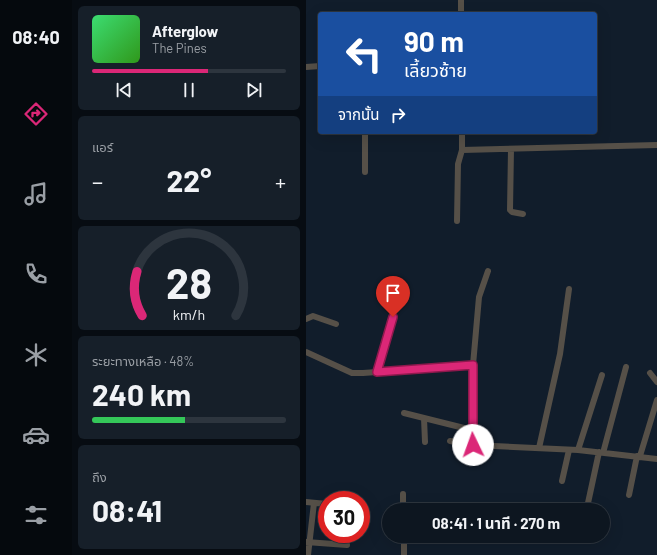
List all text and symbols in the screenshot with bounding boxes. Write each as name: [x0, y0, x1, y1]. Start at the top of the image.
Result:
text: Afterglow: [152, 22, 218, 40]
text: 90 m: [404, 24, 464, 58]
text: 08:40: [12, 26, 60, 48]
icon: left: [338, 28, 390, 80]
text: The Pines: [152, 40, 207, 56]
text: เลี้ยวซ้าย: [404, 59, 467, 81]
icon: previous: [113, 79, 135, 101]
icon: pause: [178, 79, 200, 101]
icon: next: [243, 79, 265, 101]
icon: directions: [22, 100, 50, 128]
icon: right: [387, 104, 409, 126]
text: จากนั้น: [338, 105, 379, 123]
text: แอร์: [92, 139, 113, 155]
text: 22°: [167, 162, 211, 198]
text: −: [92, 168, 103, 194]
text: +: [275, 168, 286, 194]
icon: music: [22, 180, 50, 208]
text: 28: [166, 256, 212, 306]
icon: phone: [22, 260, 50, 288]
pin: [376, 276, 410, 317]
icon: arrive: [382, 282, 404, 304]
text: km/h: [173, 305, 205, 322]
icon: climate: [22, 341, 50, 369]
text: ระยะทางเหลือ · 48%: [92, 353, 194, 369]
text: 240 km: [92, 376, 191, 412]
icon: car: [22, 421, 50, 449]
position arrow: [452, 424, 494, 466]
text: ถึง: [92, 469, 107, 485]
speed limit sign: 30: [318, 491, 370, 543]
text: 08:41: [92, 492, 162, 528]
icon: filters: [22, 501, 50, 529]
text: 08:41 · 1 นาที · 270 m: [432, 514, 560, 532]

